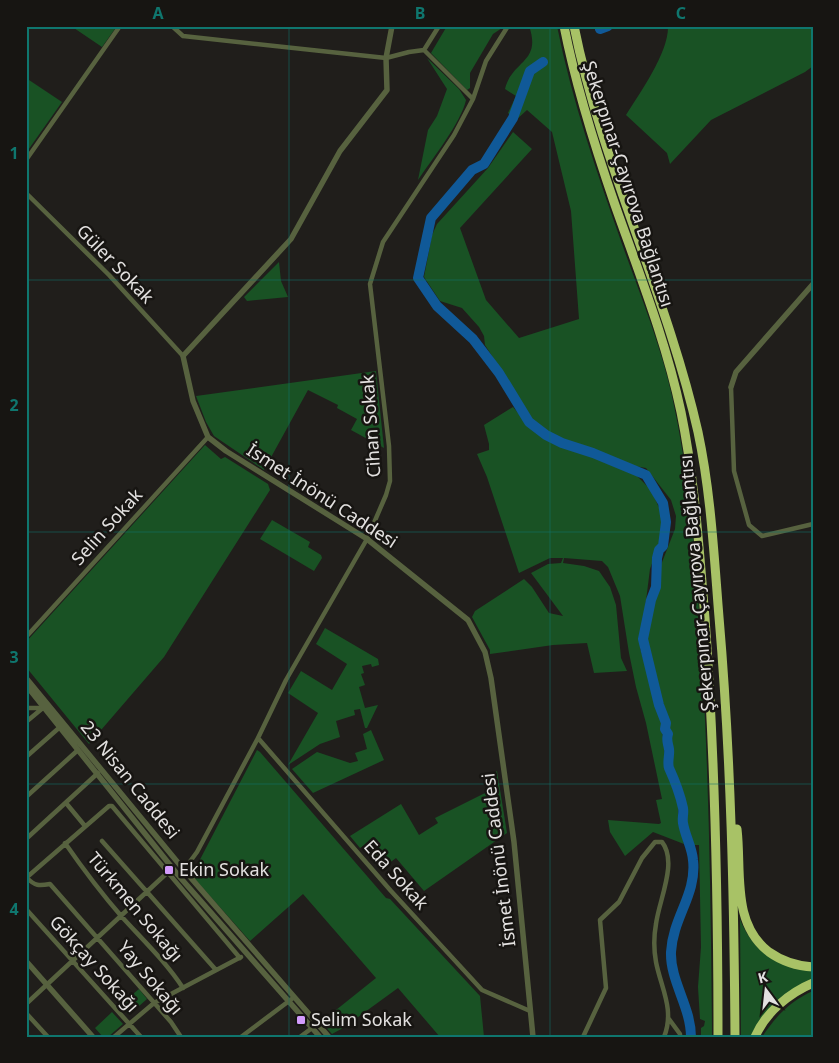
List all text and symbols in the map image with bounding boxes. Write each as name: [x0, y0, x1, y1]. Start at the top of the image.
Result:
text: A: [152, 2, 164, 24]
text: B: [415, 2, 425, 24]
text: C: [676, 2, 686, 24]
street label: Şekerpınar-Çayırova Bağlantısı: [578, 58, 680, 310]
text: 1: [9, 142, 19, 164]
street label: Güler Sokak: [72, 219, 160, 308]
street label: Cihan Sokak: [354, 373, 386, 478]
text: 2: [9, 394, 19, 416]
street label: İsmet İnönü Caddesi: [243, 437, 402, 553]
street label: Şekerpınar-Çayırova Bağlantısı: [673, 454, 719, 712]
street label: Selin Sokak: [65, 483, 147, 570]
text: 3: [9, 646, 19, 668]
street label: 23 Nisan Caddesi: [76, 715, 186, 843]
street label: İsmet İnönü Caddesi: [475, 772, 521, 948]
street label: Eda Sokak: [359, 834, 435, 915]
street label: Türkmen Sokağı: [83, 846, 189, 966]
place label: Ekin Sokak: [179, 857, 270, 881]
marker: Ekin Sokak: [163, 864, 175, 876]
text: 4: [9, 898, 19, 920]
street label: Gökçay Sokağı: [45, 910, 145, 1017]
street label: Yay Sokağı: [113, 935, 189, 1019]
north arrow: [742, 966, 792, 1016]
text: K: [756, 966, 770, 987]
place label: Selim Sokak: [311, 1007, 412, 1031]
marker: Selim Sokak: [295, 1014, 307, 1026]

